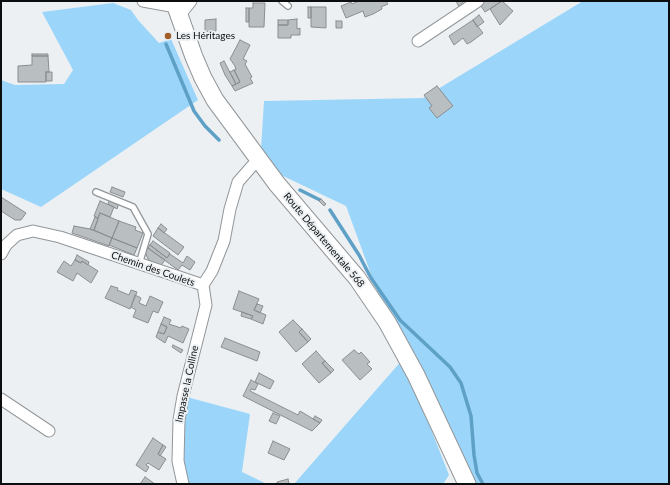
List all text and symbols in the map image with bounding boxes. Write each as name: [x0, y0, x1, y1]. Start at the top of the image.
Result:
place label: Les Héritages: [176, 30, 235, 42]
marker: Les Héritages: [163, 31, 173, 41]
street label: Route Départementale 568: [281, 190, 367, 290]
street label: Chemin des Coulets: [110, 249, 196, 289]
street label: Impasse la Colline: [173, 345, 201, 423]

